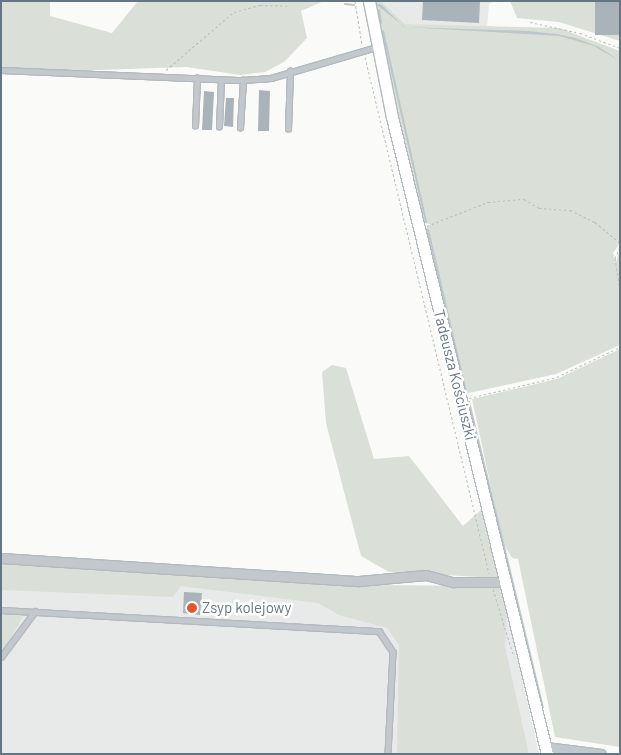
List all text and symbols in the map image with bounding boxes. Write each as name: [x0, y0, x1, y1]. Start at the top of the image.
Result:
street label: Tadeusza Kościuszki: [430, 308, 480, 442]
place label: Zsyp kolejowy: [202, 599, 291, 617]
marker: Zsyp kolejowy: [186, 602, 198, 614]

